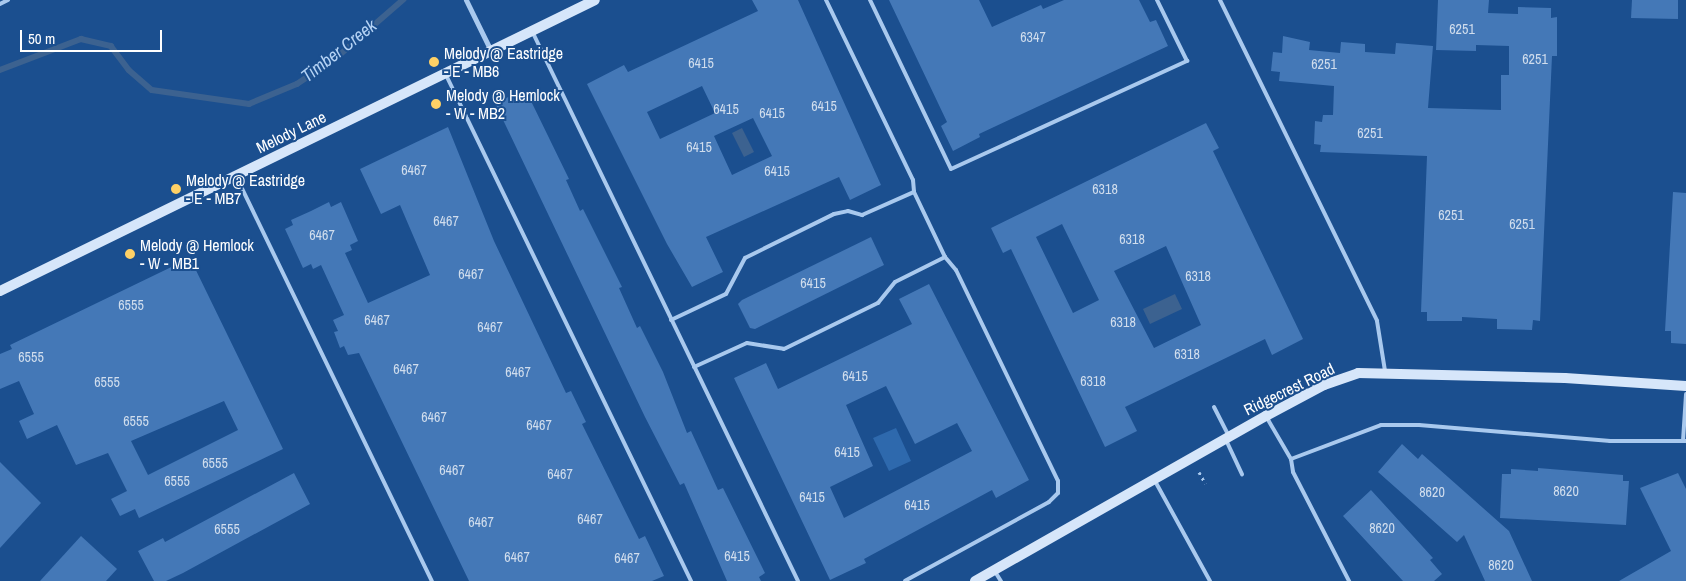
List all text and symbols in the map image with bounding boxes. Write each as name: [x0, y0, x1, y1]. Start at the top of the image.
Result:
water label: Timber Creek: [297, 15, 381, 87]
scale bar: [22, 20, 165, 52]
house number: 6251: [1449, 21, 1475, 37]
text: 50 m: [28, 28, 55, 49]
house number: 6347: [1020, 29, 1046, 45]
place label: Melody @ Eastridge - E - MB6: [444, 43, 563, 81]
house number: 6251: [1522, 51, 1548, 67]
house number: 6415: [688, 55, 714, 71]
marker: Melody @ Eastridge - E - MB6: [428, 56, 440, 68]
house number: 6251: [1311, 56, 1337, 72]
place label: Melody @ Hemlock - W - MB2: [446, 85, 560, 123]
marker: Melody @ Hemlock - W - MB2: [430, 98, 442, 110]
house number: 6415: [811, 98, 837, 114]
house number: 6415: [713, 101, 739, 117]
house number: 6415: [759, 105, 785, 121]
street label: Melody Lane: [253, 107, 329, 157]
house number: 6251: [1357, 125, 1383, 141]
house number: 6415: [686, 139, 712, 155]
house number: 6467: [401, 162, 427, 178]
house number: 6415: [764, 163, 790, 179]
place label: Melody @ Eastridge - E - MB7: [186, 170, 305, 208]
house number: 6318: [1092, 181, 1118, 197]
marker: Melody @ Eastridge - E - MB7: [170, 183, 182, 195]
house number: 6251: [1438, 207, 1464, 223]
house number: 6467: [433, 213, 459, 229]
house number: 6251: [1509, 216, 1535, 232]
house number: 6467: [309, 227, 335, 243]
house number: 6318: [1119, 231, 1145, 247]
place label: Melody @ Hemlock - W - MB1: [140, 235, 254, 273]
marker: Melody @ Hemlock - W - MB1: [124, 248, 136, 260]
house number: 6467: [458, 266, 484, 282]
house number: 6318: [1185, 268, 1211, 284]
house number: 6415: [800, 275, 826, 291]
house number: 6555: [118, 297, 144, 313]
house number: 6467: [364, 312, 390, 328]
house number: 6318: [1110, 314, 1136, 330]
house number: 6467: [477, 319, 503, 335]
house number: 6318: [1174, 346, 1200, 362]
house number: 6555: [18, 349, 44, 365]
street label: Ridgecrest Road: [1241, 359, 1337, 419]
house number: 6467: [393, 361, 419, 377]
house number: 6467: [505, 364, 531, 380]
house number: 6415: [842, 368, 868, 384]
house number: 6318: [1080, 373, 1106, 389]
house number: 6555: [94, 374, 120, 390]
house number: 6467: [421, 409, 447, 425]
house number: 6555: [123, 413, 149, 429]
house number: 6467: [526, 417, 552, 433]
house number: 6415: [834, 444, 860, 460]
house number: 6555: [202, 455, 228, 471]
house number: 6467: [439, 462, 465, 478]
house number: 6467: [547, 466, 573, 482]
house number: 6555: [164, 473, 190, 489]
house number: 8620: [1553, 483, 1579, 499]
house number: 8620: [1419, 484, 1445, 500]
house number: 6415: [799, 489, 825, 505]
house number: 6415: [904, 497, 930, 513]
house number: 6467: [577, 511, 603, 527]
house number: 6467: [468, 514, 494, 530]
house number: 8620: [1369, 520, 1395, 536]
house number: 6555: [214, 521, 240, 537]
house number: 6415: [724, 548, 750, 564]
house number: 6467: [504, 549, 530, 565]
house number: 6467: [614, 550, 640, 566]
house number: 8620: [1488, 557, 1514, 573]

